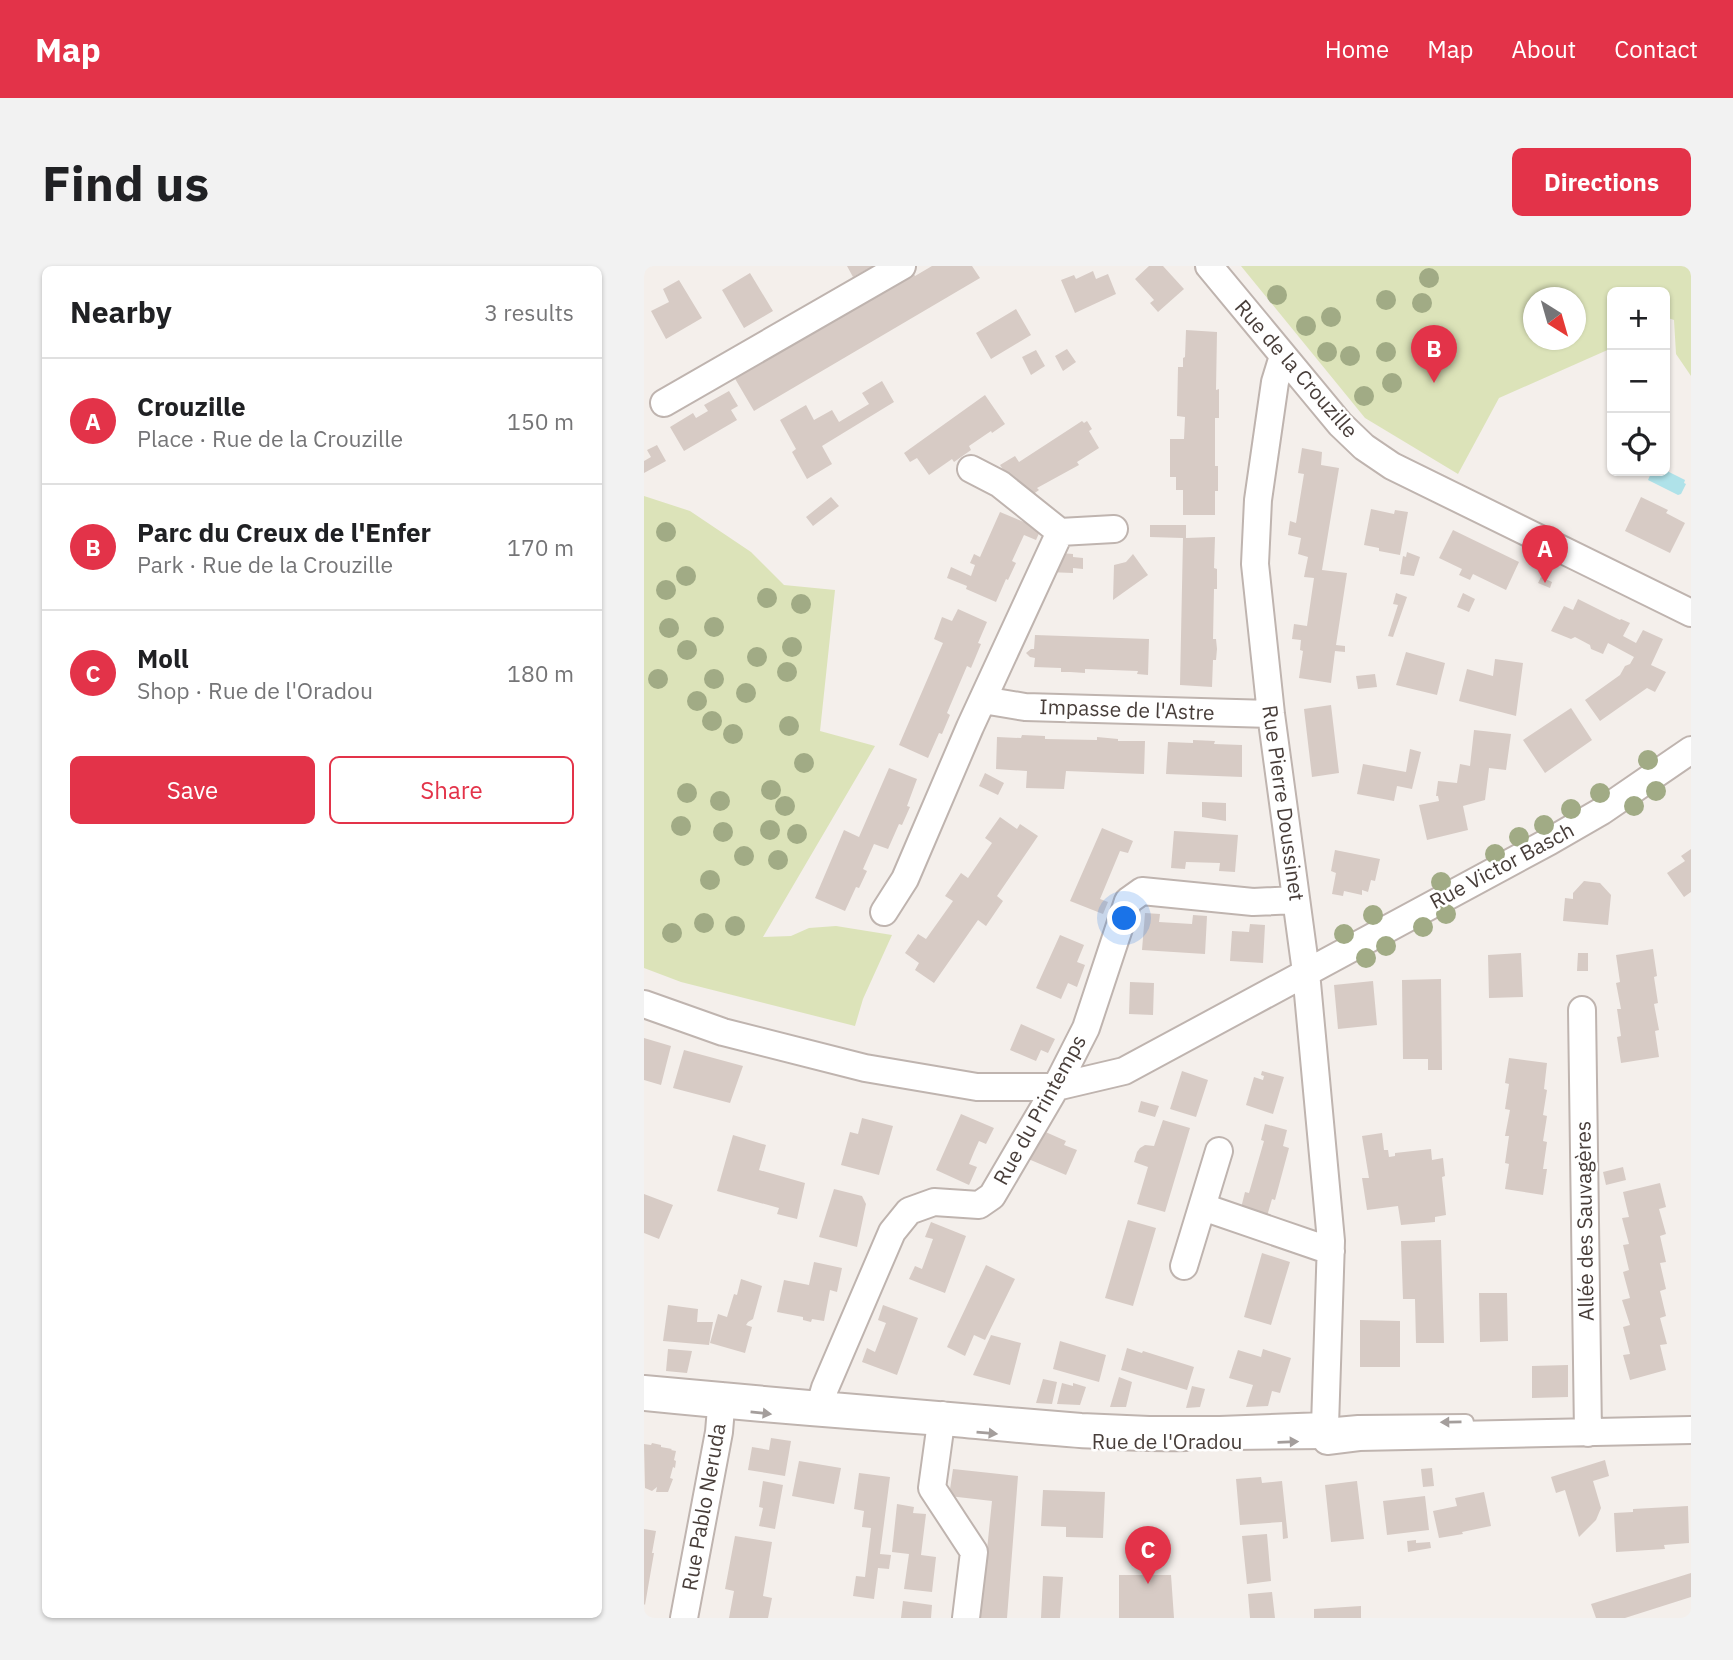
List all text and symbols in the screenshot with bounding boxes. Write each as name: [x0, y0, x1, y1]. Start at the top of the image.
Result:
text: Map: [35, 28, 101, 71]
text: Home: [1325, 33, 1389, 65]
text: Map: [1427, 33, 1473, 65]
text: About: [1511, 33, 1576, 65]
text: Contact: [1614, 33, 1698, 65]
button: Directions: [1512, 148, 1691, 216]
text: Find us: [42, 151, 209, 214]
north arrow: [1523, 287, 1586, 350]
map controls: [1607, 287, 1670, 476]
button: +: [1607, 287, 1670, 350]
text: Nearby: [70, 292, 172, 331]
street label: Rue de la Crouzille: [1229, 293, 1365, 443]
text: 3 results: [484, 297, 574, 327]
pin: B: [1411, 325, 1457, 383]
button: −: [1607, 350, 1670, 413]
text: Crouzille: [137, 389, 246, 423]
text: A: [85, 406, 101, 436]
text: 150 m: [507, 406, 574, 436]
button: locate: [1607, 413, 1670, 476]
text: Place · Rue de la Crouzille: [137, 423, 403, 453]
text: Parc du Creux de l'Enfer: [137, 515, 431, 549]
pin: A: [1522, 525, 1568, 583]
text: B: [85, 532, 101, 562]
text: 170 m: [507, 532, 574, 562]
text: Park · Rue de la Crouzille: [137, 549, 393, 579]
text: Moll: [137, 641, 189, 675]
text: C: [86, 658, 100, 688]
text: 180 m: [507, 658, 574, 688]
text: Shop · Rue de l'Oradou: [137, 675, 373, 705]
street label: Impasse de l'Astre: [1039, 692, 1215, 726]
street label: Rue Pierre Doussinet: [1256, 703, 1312, 903]
button: Save: [70, 756, 315, 824]
button: Share: [329, 756, 574, 824]
street label: Rue Victor Basch: [1424, 815, 1579, 915]
your location: [1107, 901, 1141, 935]
street label: Rue du Printemps: [986, 1029, 1092, 1190]
street label: Allée des Sauvagères: [1568, 1121, 1600, 1321]
one-way arrow: [750, 1408, 772, 1419]
one-way arrow: [1440, 1416, 1462, 1428]
street label: Rue Pablo Neruda: [675, 1421, 732, 1593]
one-way arrow: [977, 1427, 999, 1438]
street label: Rue de l'Oradou: [1092, 1427, 1242, 1455]
one-way arrow: [1277, 1436, 1299, 1447]
pin: C: [1125, 1526, 1171, 1584]

